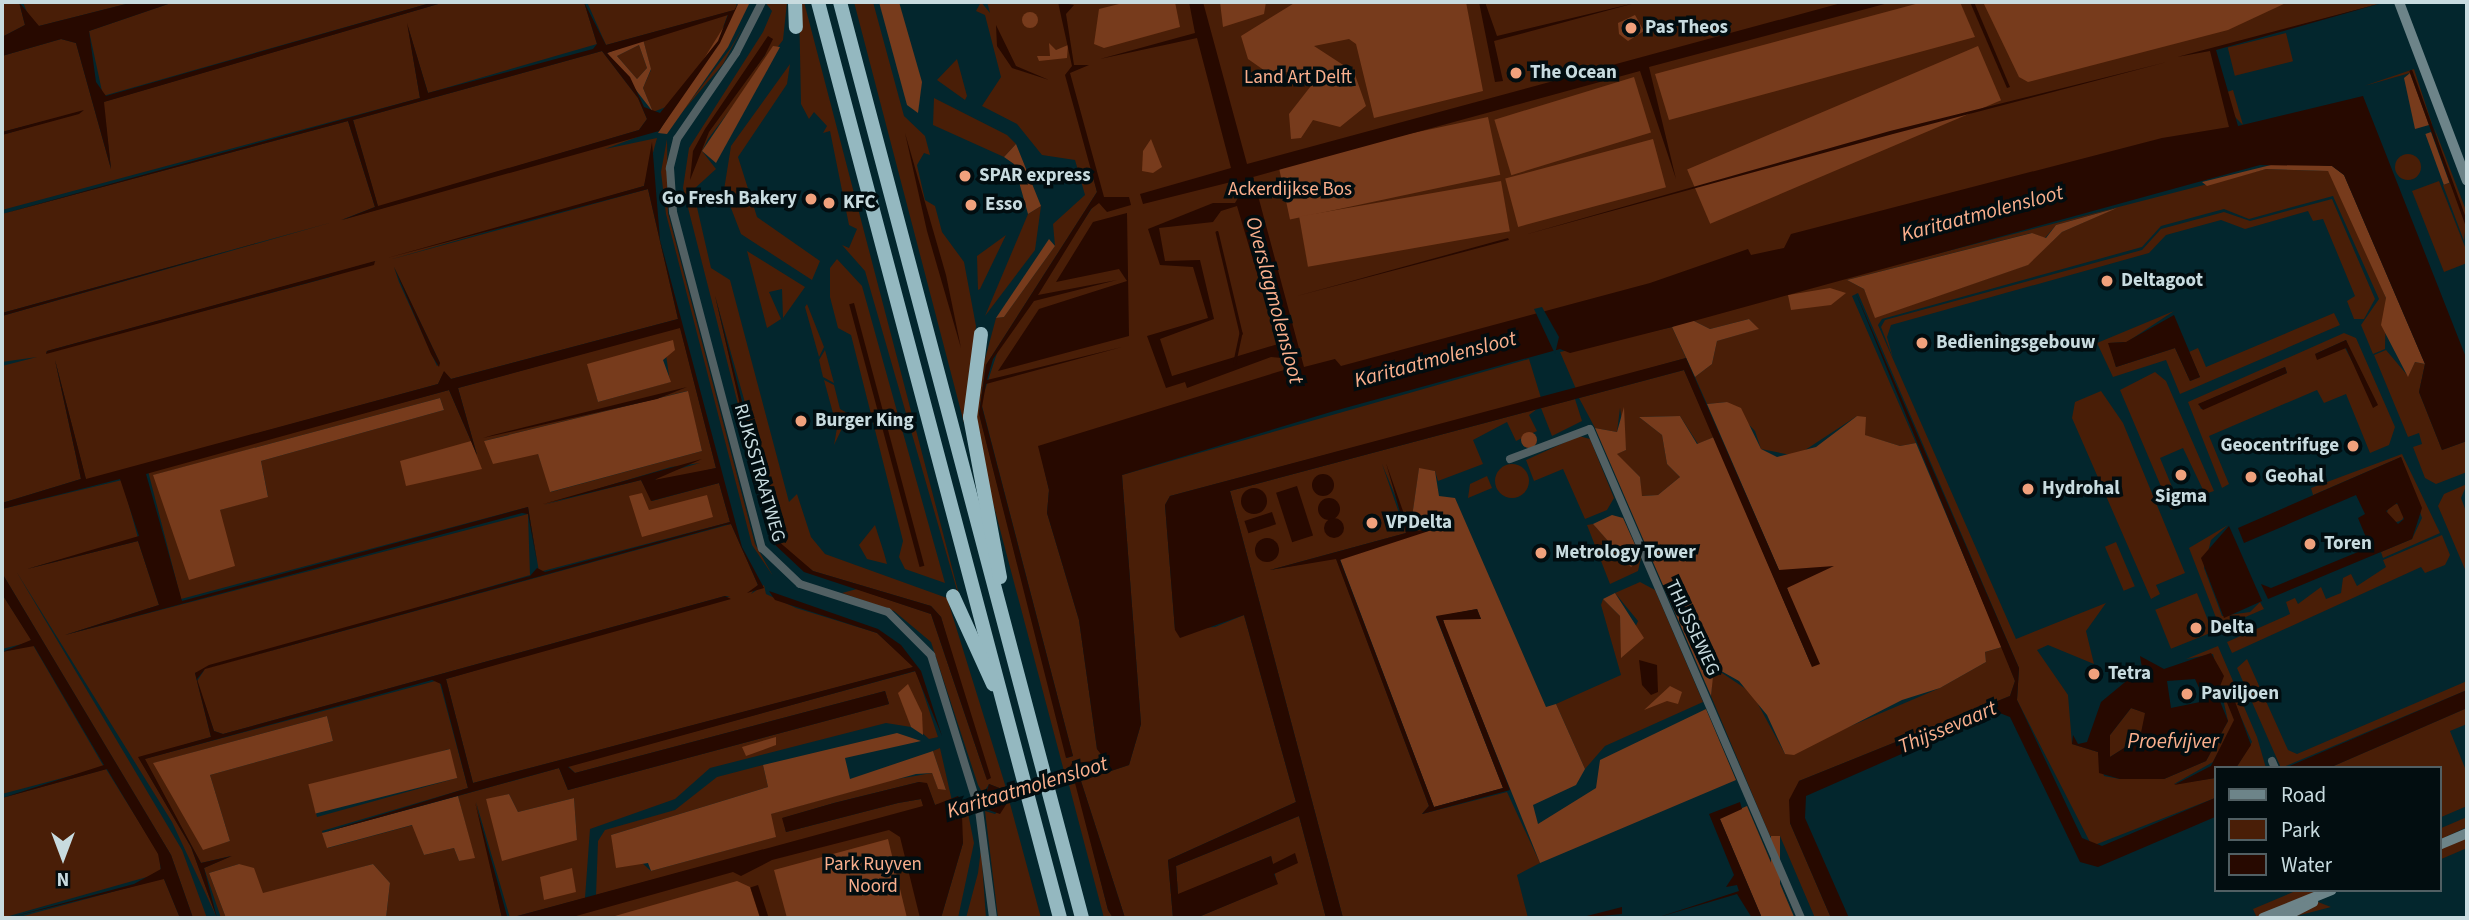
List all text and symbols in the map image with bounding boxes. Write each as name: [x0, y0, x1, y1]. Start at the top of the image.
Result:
place label: Pas Theos: [1645, 17, 1728, 39]
marker: Pas Theos: [1623, 20, 1639, 36]
place label: The Ocean: [1530, 62, 1617, 84]
marker: The Ocean: [1508, 65, 1524, 81]
park label: Land Art Delft: [1244, 67, 1352, 89]
place label: SPAR express: [979, 165, 1091, 187]
marker: SPAR express: [957, 168, 973, 184]
park label: Ackerdijkse Bos: [1228, 179, 1352, 201]
water label: Karitaatmolensloot: [1898, 179, 2066, 247]
place label: Go Fresh Bakery: [662, 188, 797, 210]
marker: Go Fresh Bakery: [803, 191, 819, 207]
place label: KFC: [843, 192, 875, 214]
place label: Esso: [985, 194, 1023, 216]
marker: KFC: [821, 195, 837, 211]
marker: Esso: [963, 197, 979, 213]
water label: Overslagmolensloot: [1241, 214, 1309, 386]
place label: Deltagoot: [2121, 270, 2203, 292]
marker: Deltagoot: [2099, 273, 2115, 289]
water label: Karitaatmolensloot: [1351, 325, 1519, 393]
place label: Bedieningsgebouw: [1936, 332, 2095, 354]
marker: Bedieningsgebouw: [1914, 335, 1930, 351]
street label: RIJKSSTRAATWEG: [728, 401, 790, 545]
place label: Burger King: [815, 410, 914, 432]
marker: Burger King: [793, 413, 809, 429]
place label: Geocentrifuge: [2220, 435, 2339, 457]
marker: Geocentrifuge: [2345, 438, 2361, 454]
place label: Geohal: [2265, 466, 2324, 488]
marker: Sigma: [2173, 467, 2189, 483]
marker: Geohal: [2243, 469, 2259, 485]
place label: Hydrohal: [2042, 478, 2120, 500]
marker: Hydrohal: [2020, 481, 2036, 497]
place label: Sigma: [2155, 486, 2207, 508]
place label: VPDelta: [1386, 512, 1452, 534]
marker: VPDelta: [1364, 515, 1380, 531]
place label: Toren: [2324, 533, 2372, 555]
marker: Toren: [2302, 536, 2318, 552]
place label: Metrology Tower: [1555, 542, 1696, 564]
marker: Metrology Tower: [1533, 545, 1549, 561]
street label: THIJSSEWEG: [1660, 576, 1724, 680]
place label: Delta: [2210, 617, 2254, 639]
marker: Delta: [2188, 620, 2204, 636]
place label: Tetra: [2108, 663, 2151, 685]
marker: Tetra: [2086, 666, 2102, 682]
place label: Paviljoen: [2201, 683, 2279, 705]
marker: Paviljoen: [2179, 686, 2195, 702]
water label: Thijssevaart: [1894, 695, 2000, 759]
water label: Proefvijver: [2127, 728, 2219, 754]
water label: Karitaatmolensloot: [944, 751, 1110, 823]
legend: [2214, 766, 2441, 892]
text: Road: [2281, 780, 2326, 810]
text: Park: [2281, 815, 2320, 845]
north arrow: [28, 822, 98, 892]
text: Water: [2281, 850, 2332, 880]
park label: Park Ruyven Noord: [824, 854, 922, 898]
text: N: [57, 865, 69, 892]

